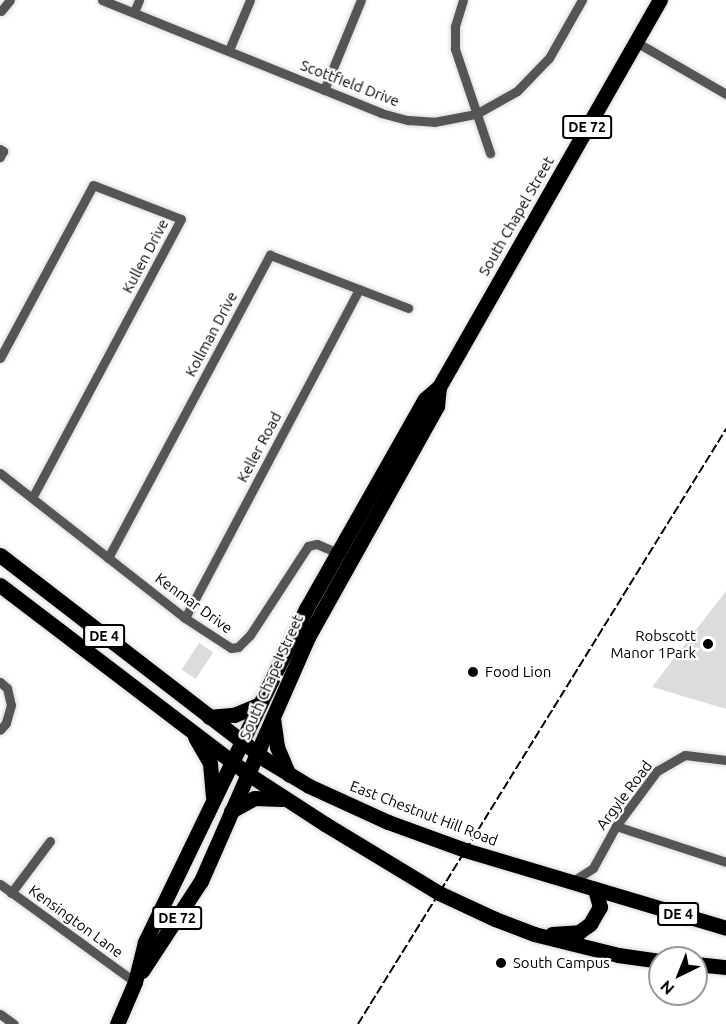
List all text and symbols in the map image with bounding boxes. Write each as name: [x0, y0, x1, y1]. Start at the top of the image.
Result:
street label: Scottfield Drive: [298, 56, 402, 110]
road number: DE 72: [562, 116, 612, 138]
street label: South Chapel Street: [474, 153, 558, 279]
street label: Kullen Drive: [118, 216, 172, 296]
street label: Kollman Drive: [181, 288, 241, 380]
street label: Keller Road: [233, 409, 285, 485]
street label: Kenmar Drive: [152, 569, 236, 637]
street label: South Chapel Street: [235, 612, 307, 742]
road number: DE 4: [83, 625, 125, 647]
place label: Robscott Manor 1Park: [611, 626, 696, 661]
marker: Robscott Manor 1Park: [701, 637, 715, 651]
place label: Food Lion: [485, 663, 551, 681]
marker: Food Lion: [466, 665, 480, 679]
street label: Argyle Road: [592, 757, 656, 833]
street label: East Chestnut Hill Road: [348, 776, 500, 850]
street label: Kensington Lane: [25, 881, 127, 961]
road number: DE 4: [657, 903, 699, 925]
road number: DE 72: [152, 907, 202, 929]
north arrow: [648, 946, 708, 1006]
place label: South Campus: [513, 954, 610, 972]
marker: South Campus: [494, 956, 508, 970]
text: N: [657, 977, 678, 998]

